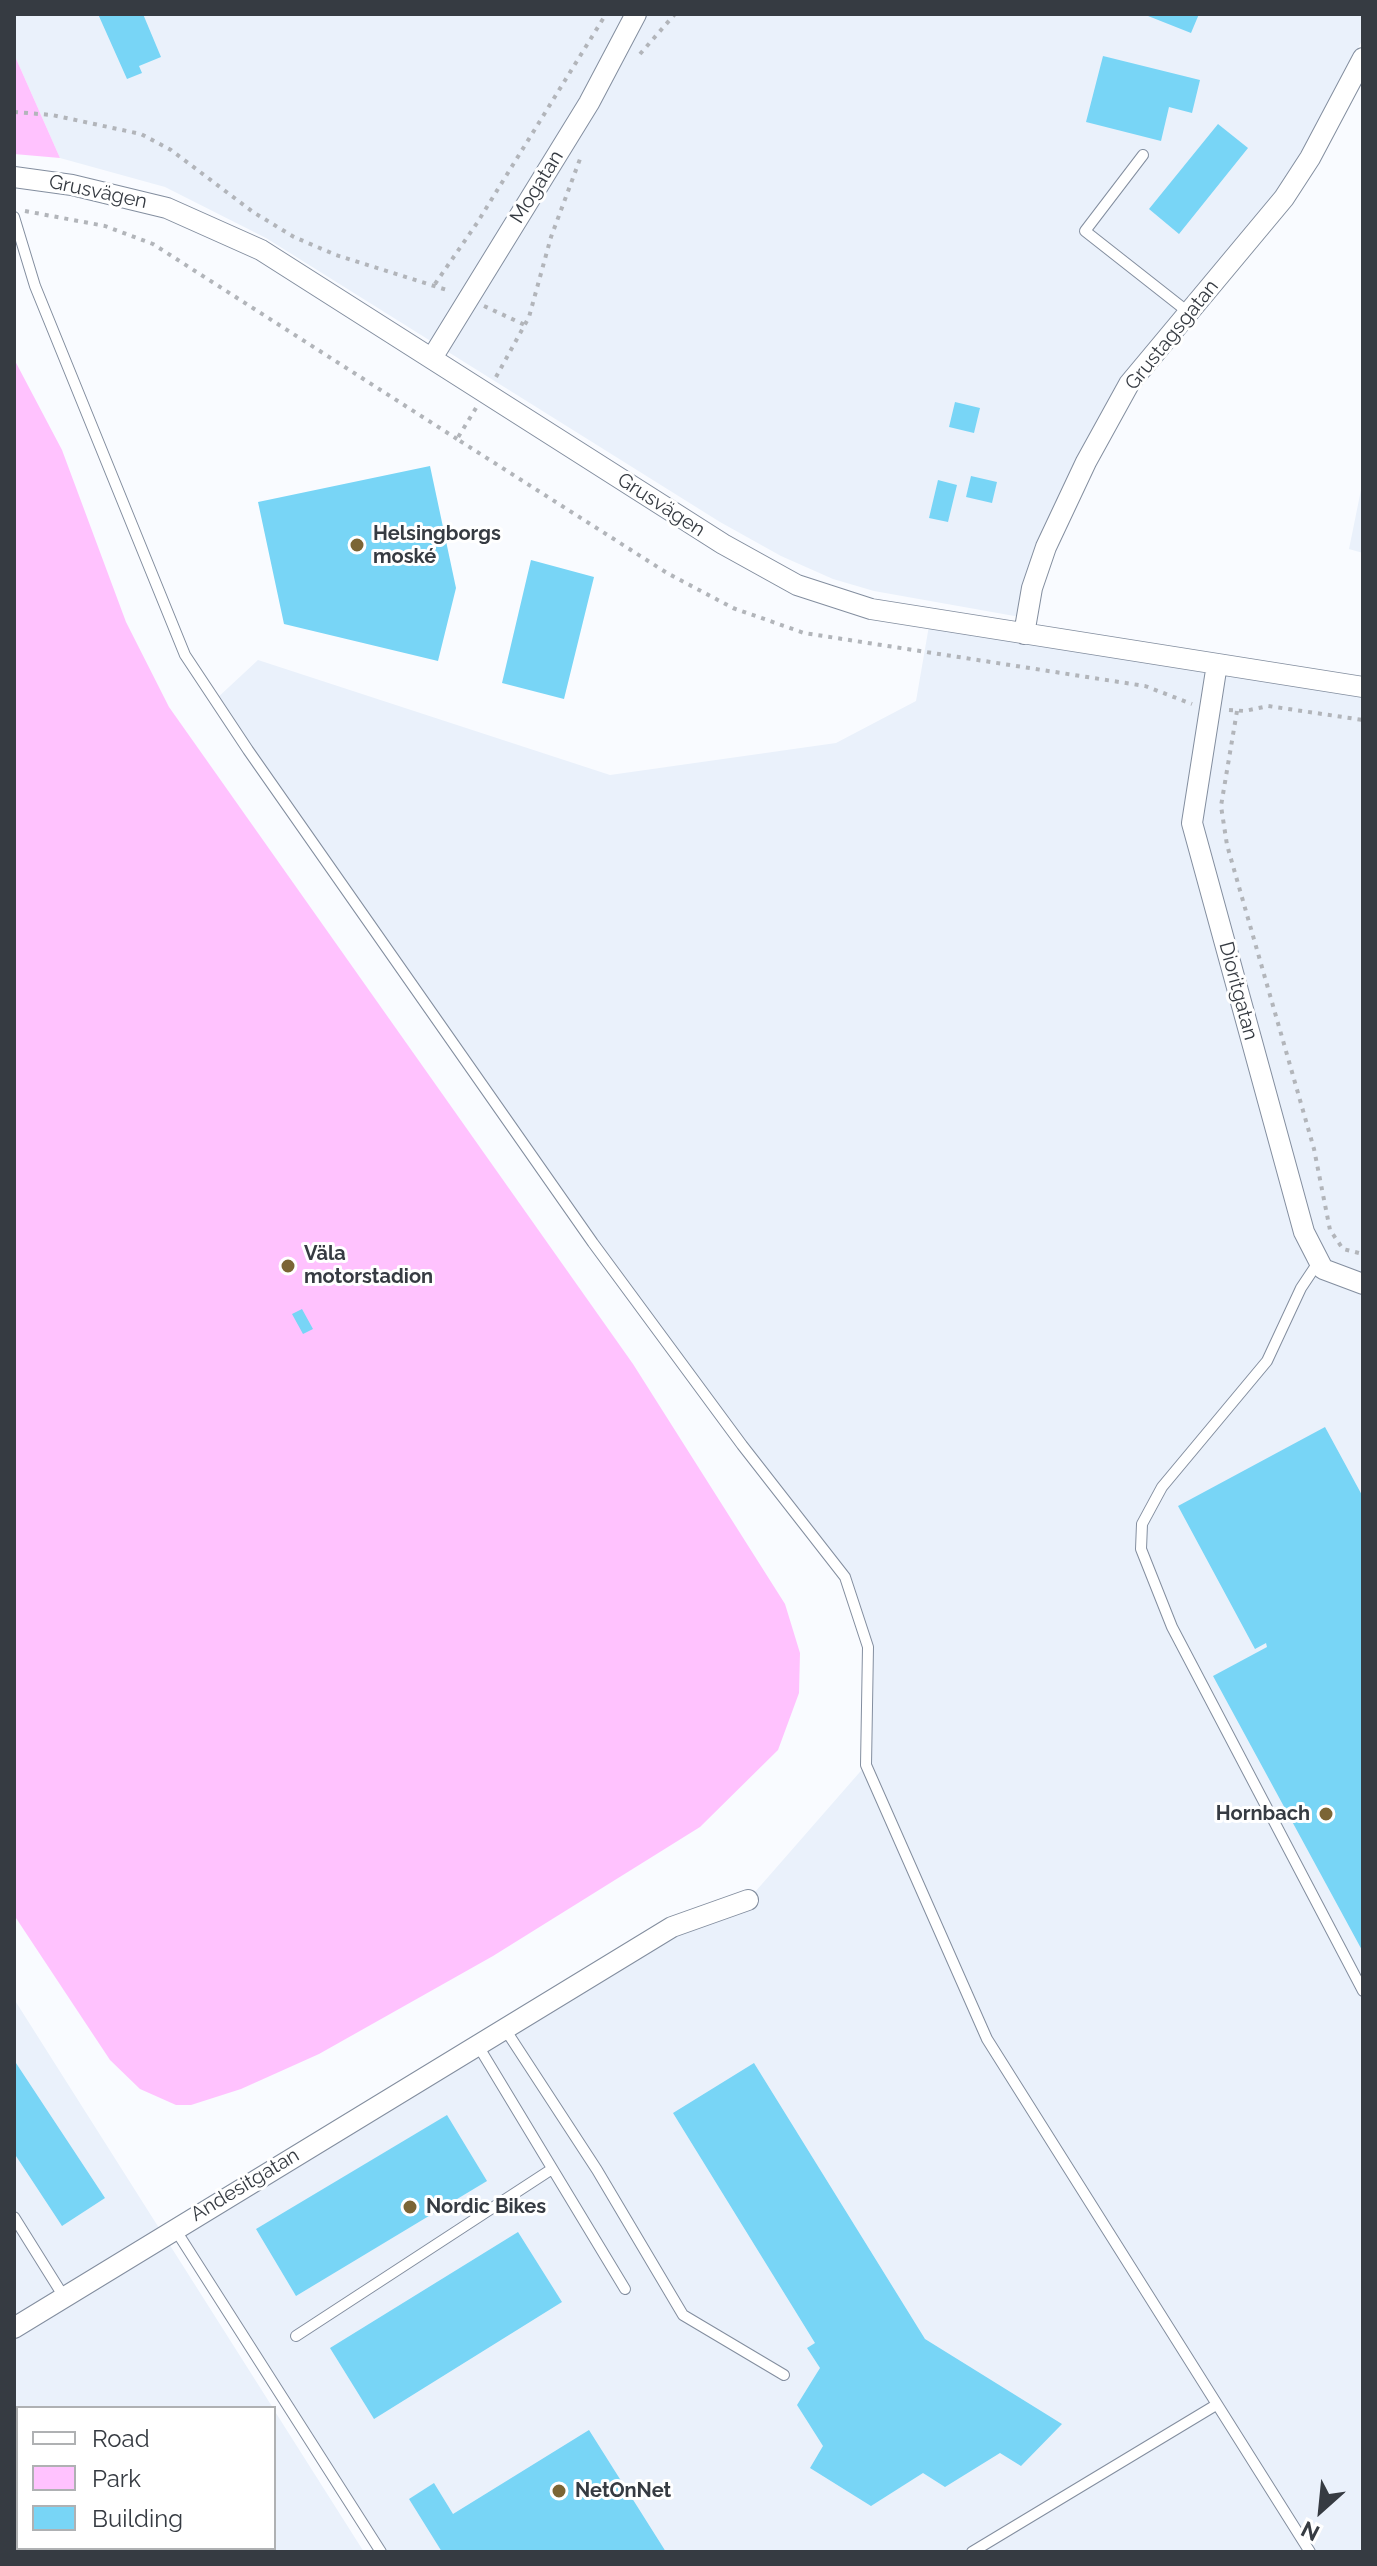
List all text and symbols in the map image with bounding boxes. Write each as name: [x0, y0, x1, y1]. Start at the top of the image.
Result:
street label: Mogatan: [505, 146, 569, 228]
street label: Grusvägen: [47, 170, 149, 214]
street label: Grustagsgatan: [1120, 275, 1224, 395]
street label: Grusvägen: [613, 468, 709, 542]
place label: Helsingborgs moské: [373, 522, 501, 569]
marker: Helsingborgs moské: [348, 536, 366, 554]
street label: Dioritgatan: [1213, 939, 1263, 1043]
place label: Väla motorstadion: [304, 1242, 433, 1289]
marker: Väla motorstadion: [279, 1257, 297, 1275]
place label: Hornbach: [1216, 1802, 1310, 1826]
marker: Hornbach: [1317, 1805, 1335, 1823]
street label: Andesitgatan: [186, 2143, 304, 2227]
place label: Nordic Bikes: [426, 2195, 546, 2219]
marker: Nordic Bikes: [401, 2198, 419, 2216]
legend: [16, 2406, 276, 2550]
text: Road: [92, 2424, 150, 2453]
text: Park: [92, 2464, 141, 2493]
north arrow: [1281, 2470, 1361, 2550]
place label: NetOnNet: [575, 2479, 671, 2503]
marker: NetOnNet: [550, 2482, 568, 2500]
text: Building: [92, 2504, 183, 2533]
text: N: [1297, 2516, 1323, 2547]

